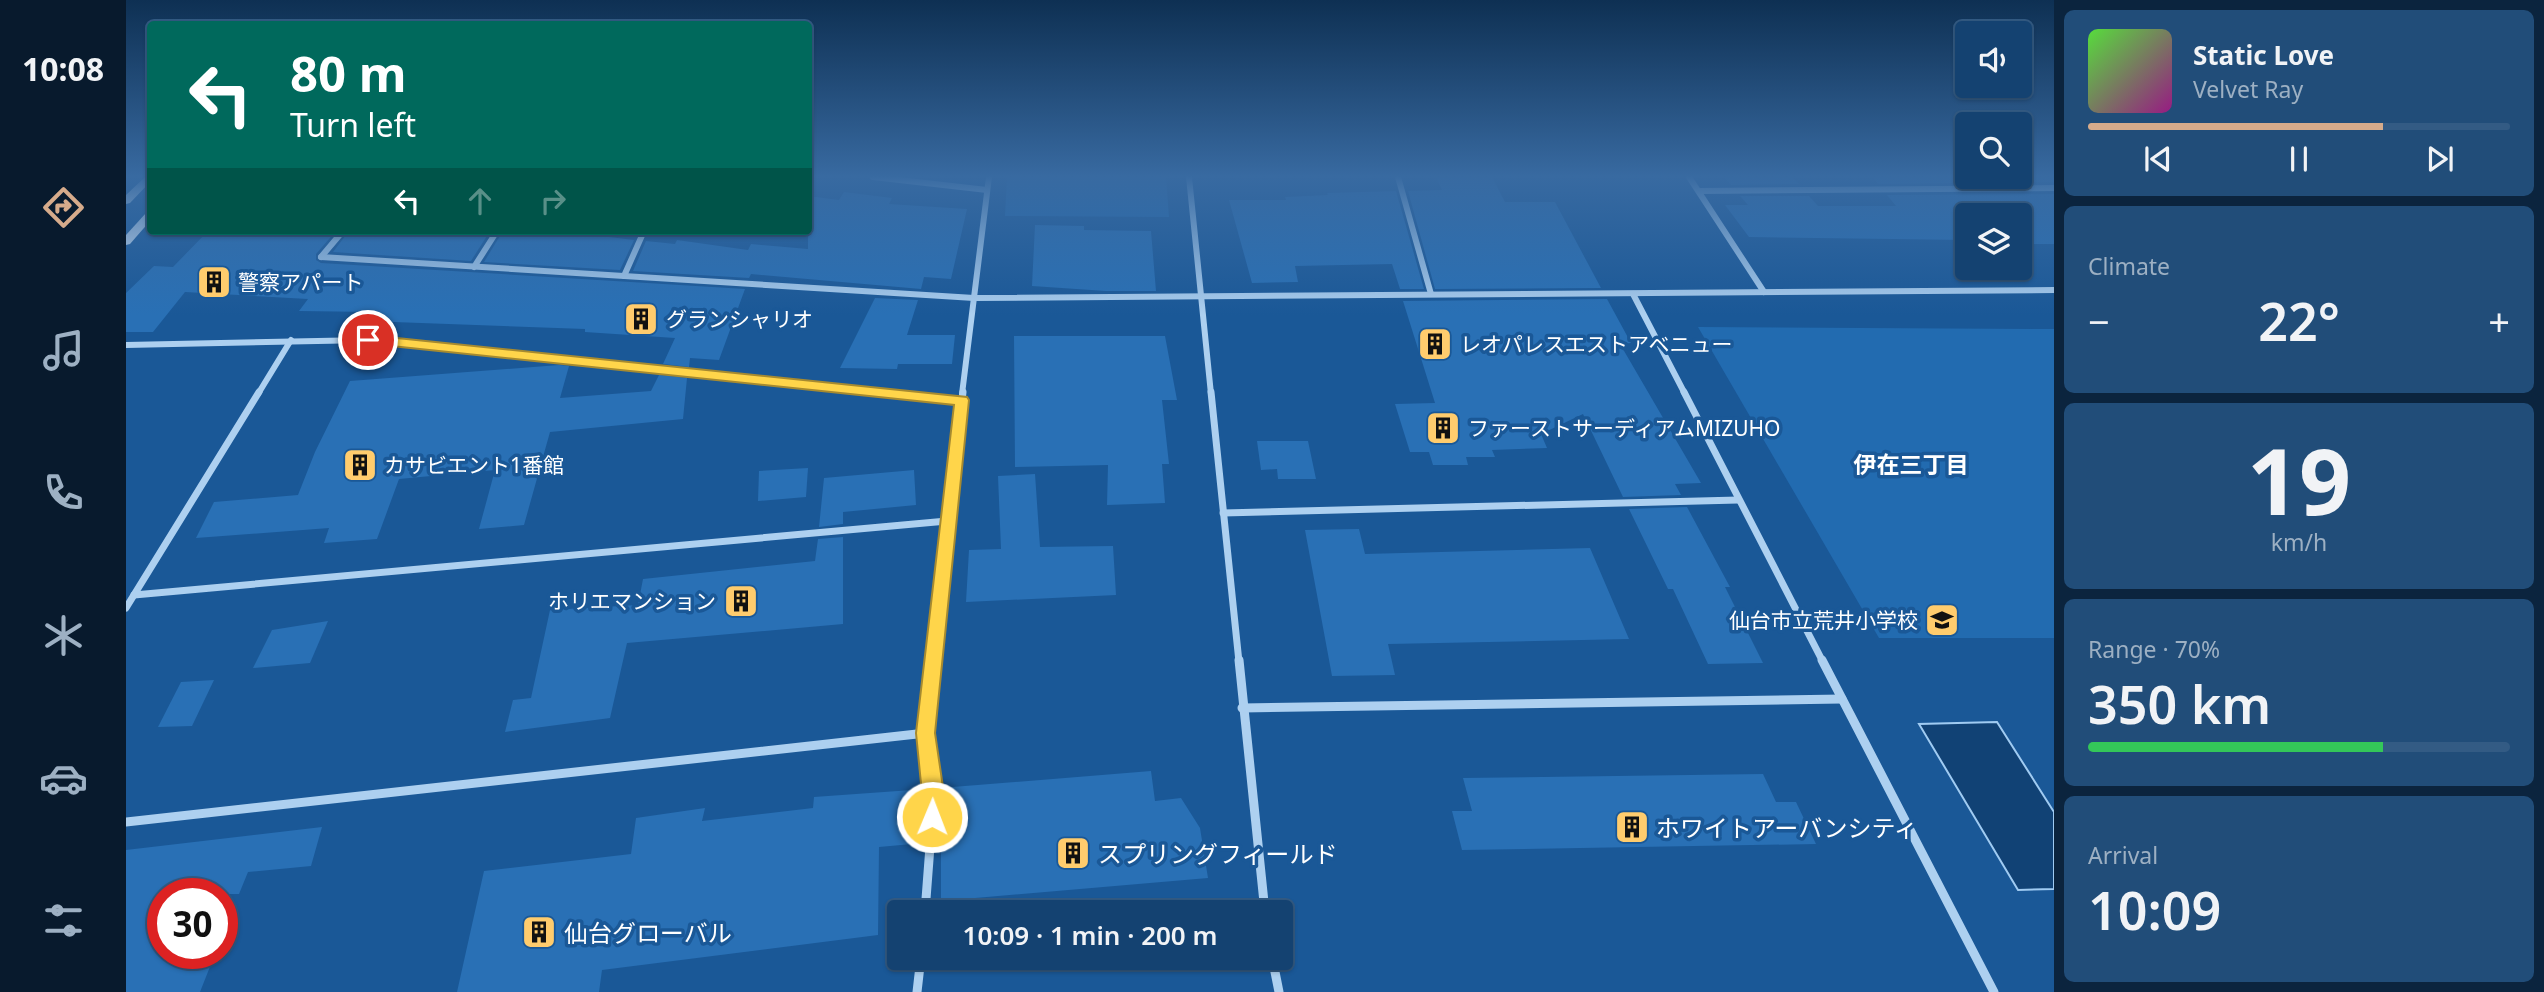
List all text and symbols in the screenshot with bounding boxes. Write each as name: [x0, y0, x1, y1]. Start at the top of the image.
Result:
map controls: [1955, 21, 2032, 280]
button: sound: [1955, 21, 2032, 98]
text: Static Love: [2193, 37, 2334, 73]
text: 80 m: [290, 40, 407, 106]
text: 10:08: [22, 47, 104, 90]
icon: left: [175, 49, 266, 140]
text: Velvet Ray: [2193, 73, 2303, 105]
text: Turn left: [290, 103, 416, 146]
button: search: [1955, 112, 2032, 189]
icon: previous: [2139, 140, 2177, 178]
icon: pause: [2280, 140, 2318, 178]
icon: next: [2421, 140, 2459, 178]
icon: left: [388, 182, 426, 220]
icon: ahead: [461, 182, 499, 220]
icon: right: [534, 182, 572, 220]
icon: directions: [39, 183, 88, 232]
button: layers: [1955, 203, 2032, 280]
text: Climate: [2088, 250, 2170, 282]
building icon: 警察アパート: [195, 263, 233, 301]
place label: 警察アパート: [238, 268, 364, 296]
text: 22°: [2258, 285, 2340, 356]
text: −: [2088, 295, 2110, 347]
text: +: [2488, 295, 2510, 347]
building icon: グランシャリオ: [622, 300, 660, 338]
place label: グランシャリオ: [666, 305, 813, 333]
pin: [338, 310, 398, 370]
icon: arrive: [349, 321, 387, 359]
building icon: レオパレスエストアベニュー: [1416, 325, 1454, 363]
icon: music: [39, 326, 88, 375]
place label: レオパレスエストアベニュー: [1460, 330, 1733, 358]
building icon: ファーストサーディアムMIZUHO: [1424, 409, 1462, 447]
place label: ファーストサーディアムMIZUHO: [1468, 414, 1781, 442]
text: 19: [2247, 418, 2351, 542]
building icon: カサビエント1番館: [341, 446, 379, 484]
district label: 伊在三丁目: [1854, 448, 1969, 480]
place label: カサビエント1番館: [384, 451, 564, 479]
icon: phone: [39, 468, 88, 517]
text: km/h: [2271, 526, 2327, 558]
building icon: ホリエマンション: [722, 582, 760, 620]
place label: ホリエマンション: [548, 587, 716, 615]
school or university icon: 仙台市立荒井小学校: [1923, 601, 1961, 639]
place label: 仙台市立荒井小学校: [1729, 606, 1918, 634]
icon: climate: [39, 611, 88, 660]
text: Range · 70%: [2088, 633, 2220, 665]
text: 350 km: [2088, 668, 2271, 739]
icon: car: [39, 754, 88, 803]
position arrow: [895, 780, 969, 854]
building icon: ホワイトアーバンシティ: [1613, 808, 1651, 846]
place label: ホワイトアーバンシティ: [1656, 811, 1918, 844]
building icon: スプリングフィールド: [1054, 834, 1092, 872]
place label: スプリングフィールド: [1098, 837, 1338, 870]
text: Arrival: [2088, 839, 2158, 871]
text: 10:09: [2088, 874, 2221, 945]
speed limit sign: 30: [147, 878, 238, 969]
icon: filters: [39, 896, 88, 945]
building icon: 仙台グローバル: [520, 913, 558, 951]
place label: 仙台グローバル: [564, 916, 732, 949]
text: 10:09 · 1 min · 200 m: [963, 917, 1217, 953]

